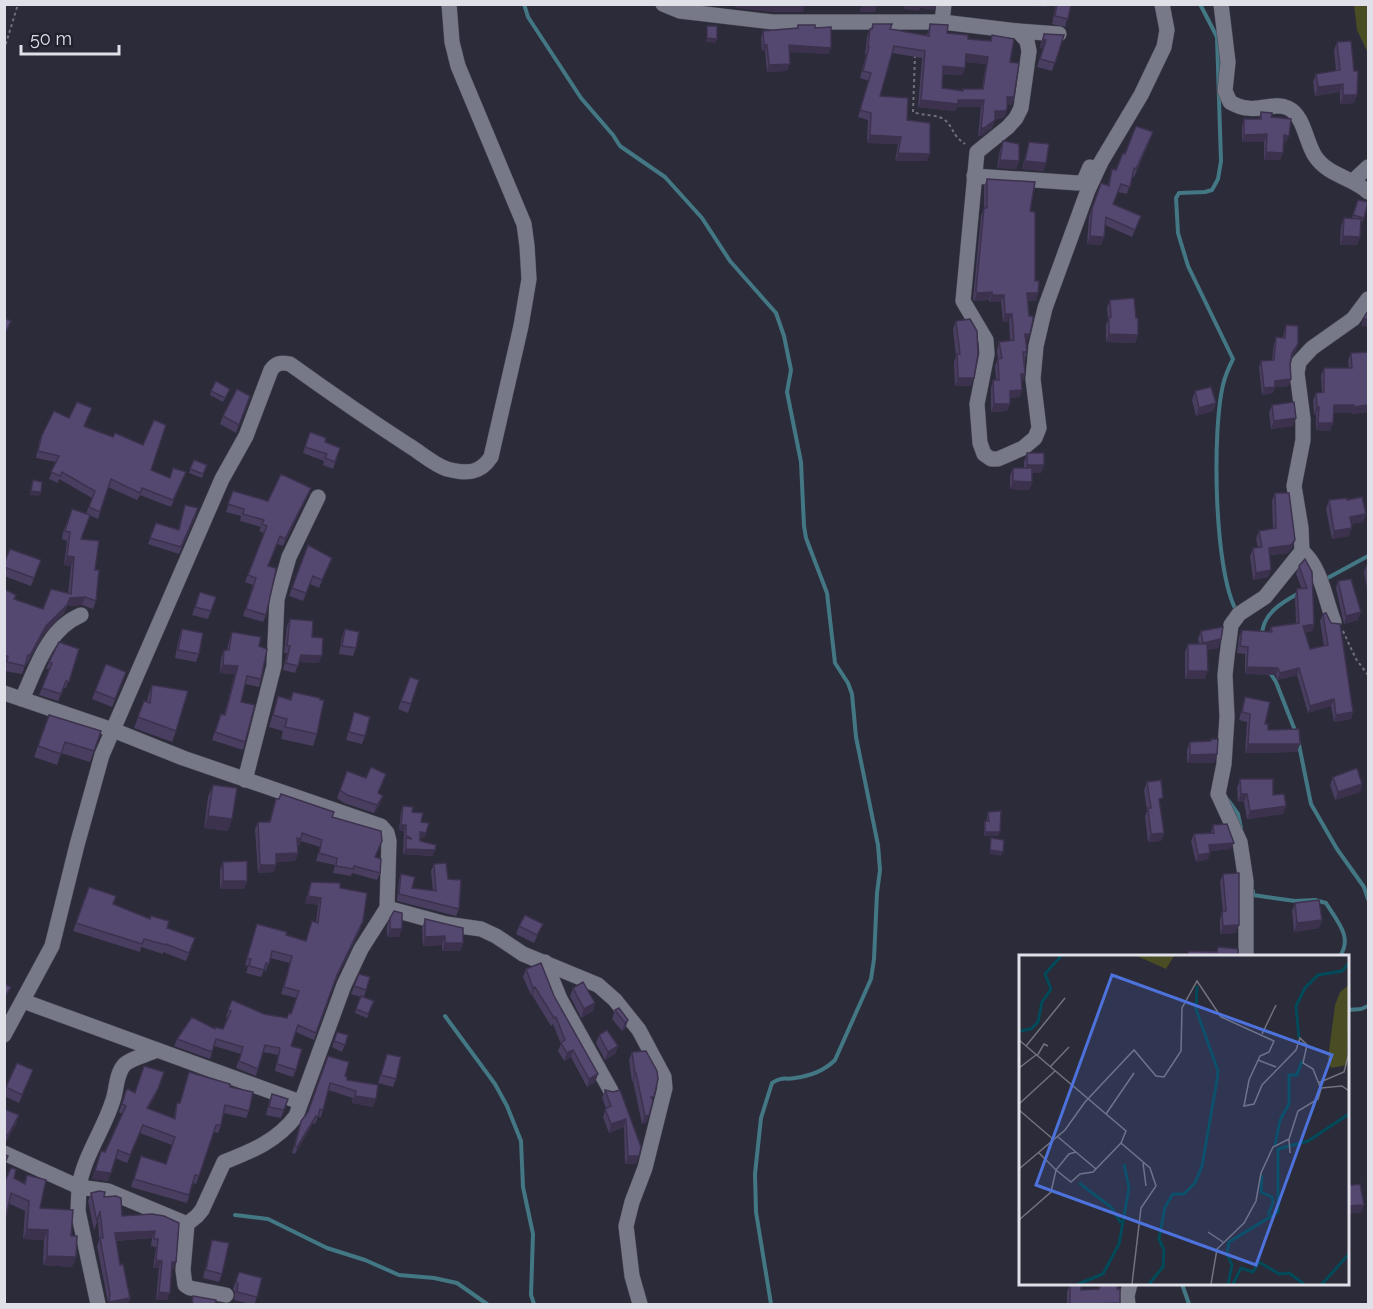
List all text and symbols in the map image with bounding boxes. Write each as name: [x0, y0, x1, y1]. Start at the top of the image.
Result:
scale bar: [21, 18, 118, 56]
text: 50 m: [30, 28, 72, 49]
inset map: [1019, 955, 1349, 1285]

